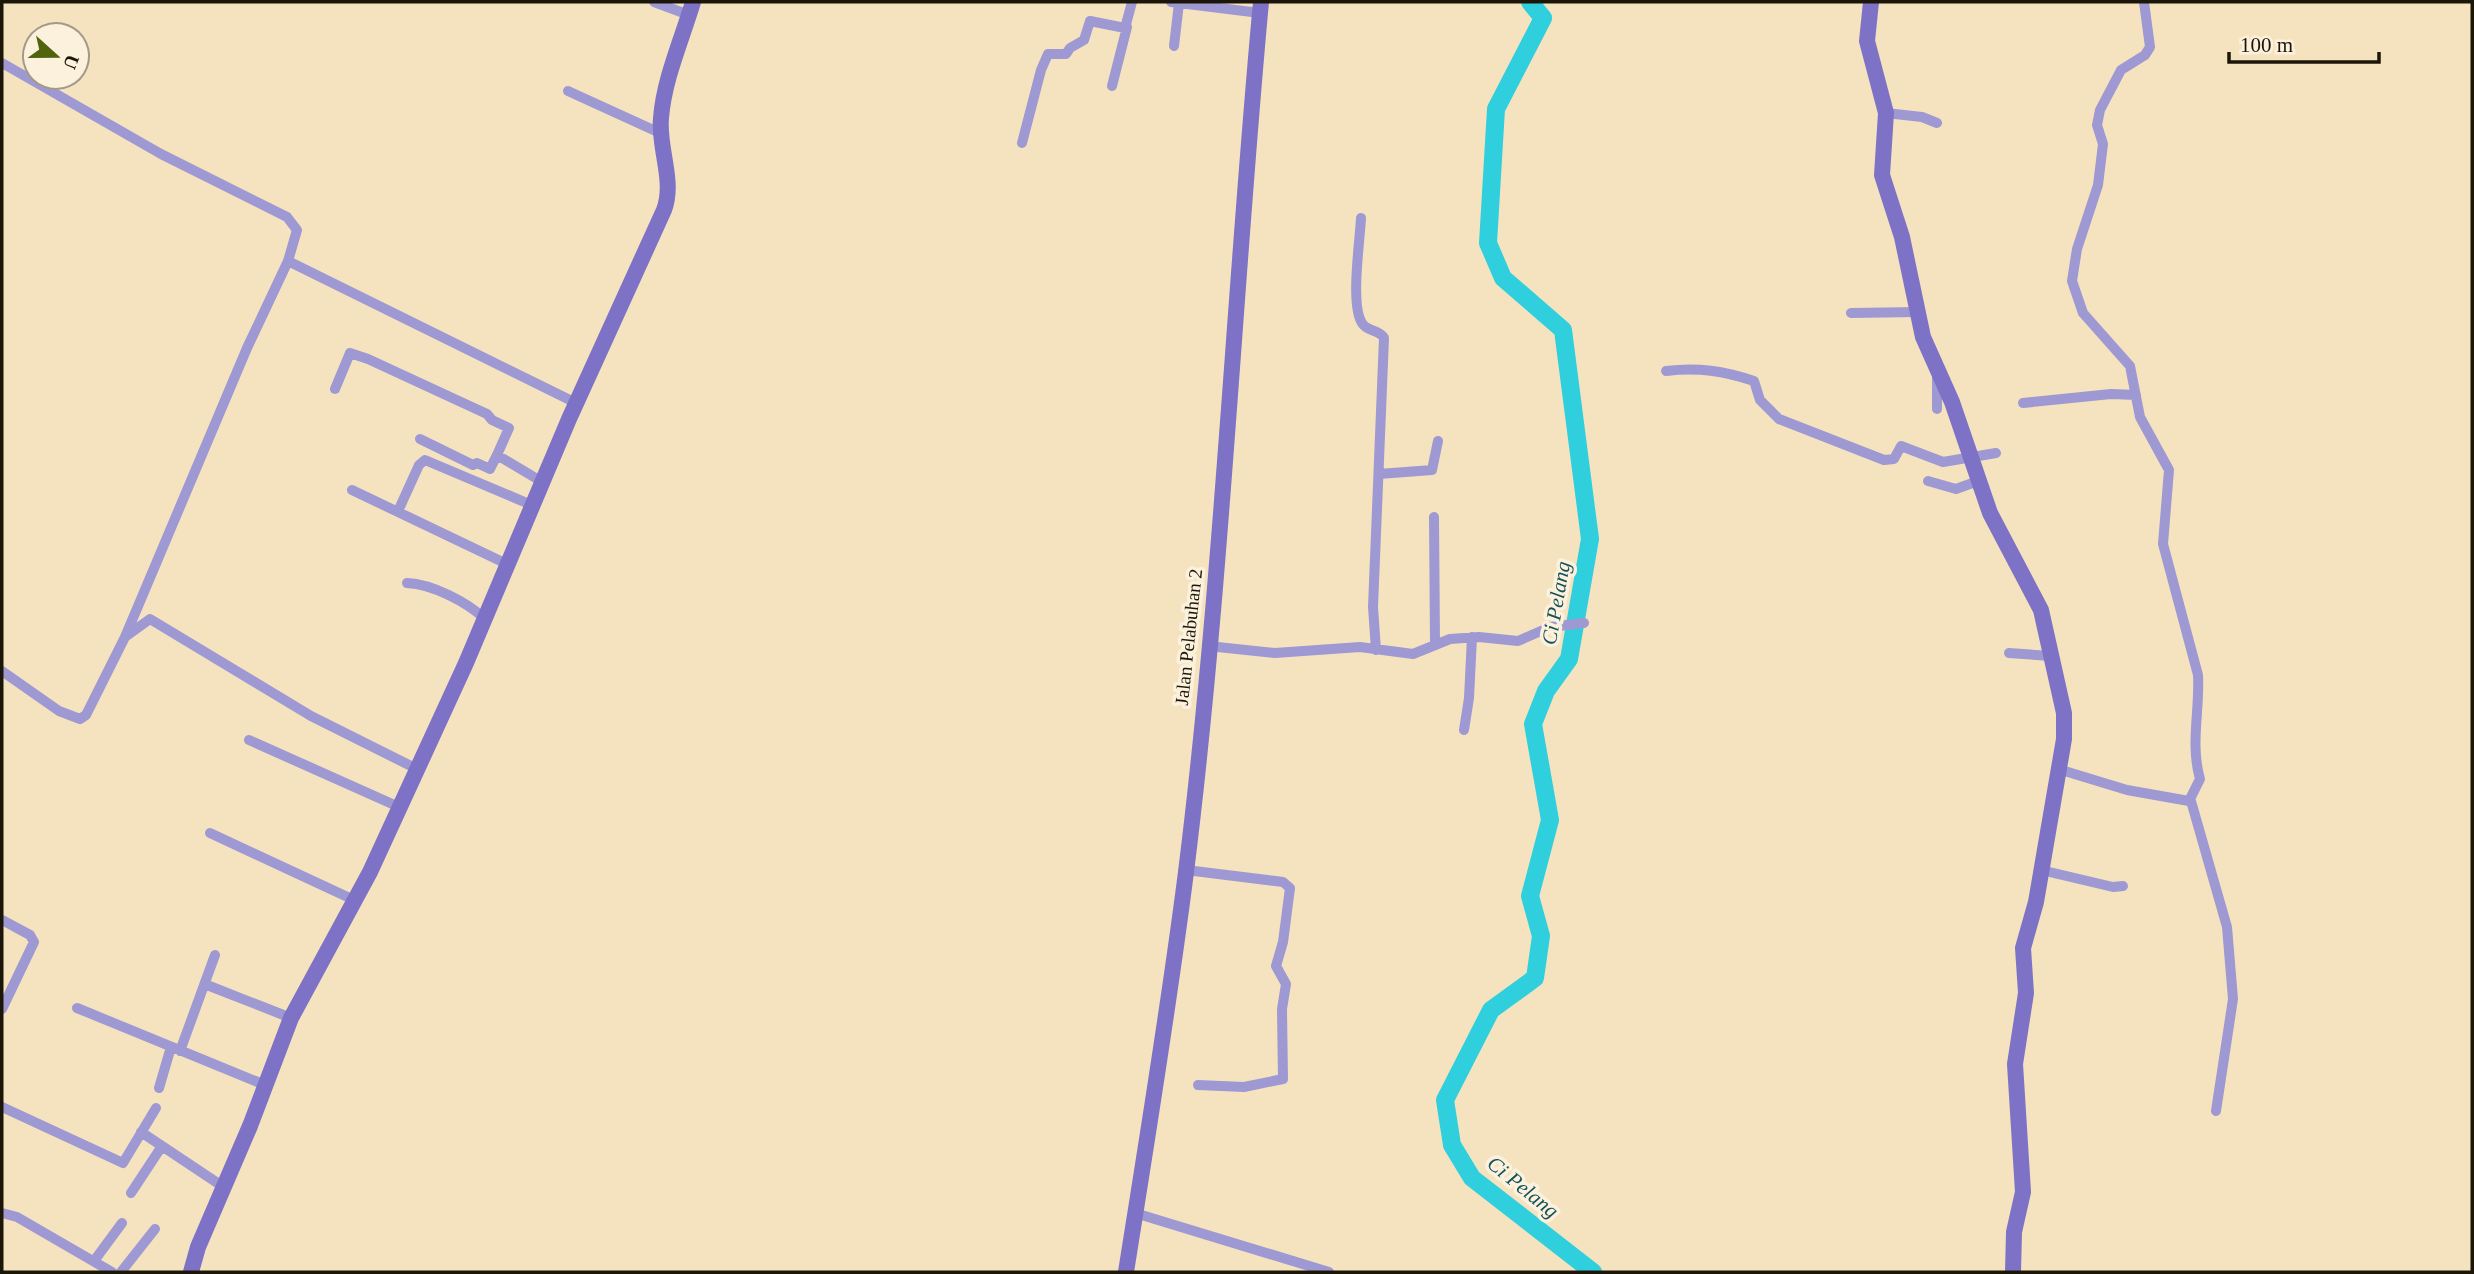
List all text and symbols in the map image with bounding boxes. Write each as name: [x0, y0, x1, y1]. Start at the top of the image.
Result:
north arrow: [21, 21, 91, 91]
scale bar: [2229, 21, 2380, 65]
text: 100 m: [2240, 33, 2293, 57]
text: U: [59, 52, 84, 72]
water label: Ci Pelang: [1537, 559, 1575, 647]
street label: Jalan Pelabuhan 2: [1171, 568, 1206, 706]
water label: Ci Pelang: [1483, 1151, 1563, 1223]

